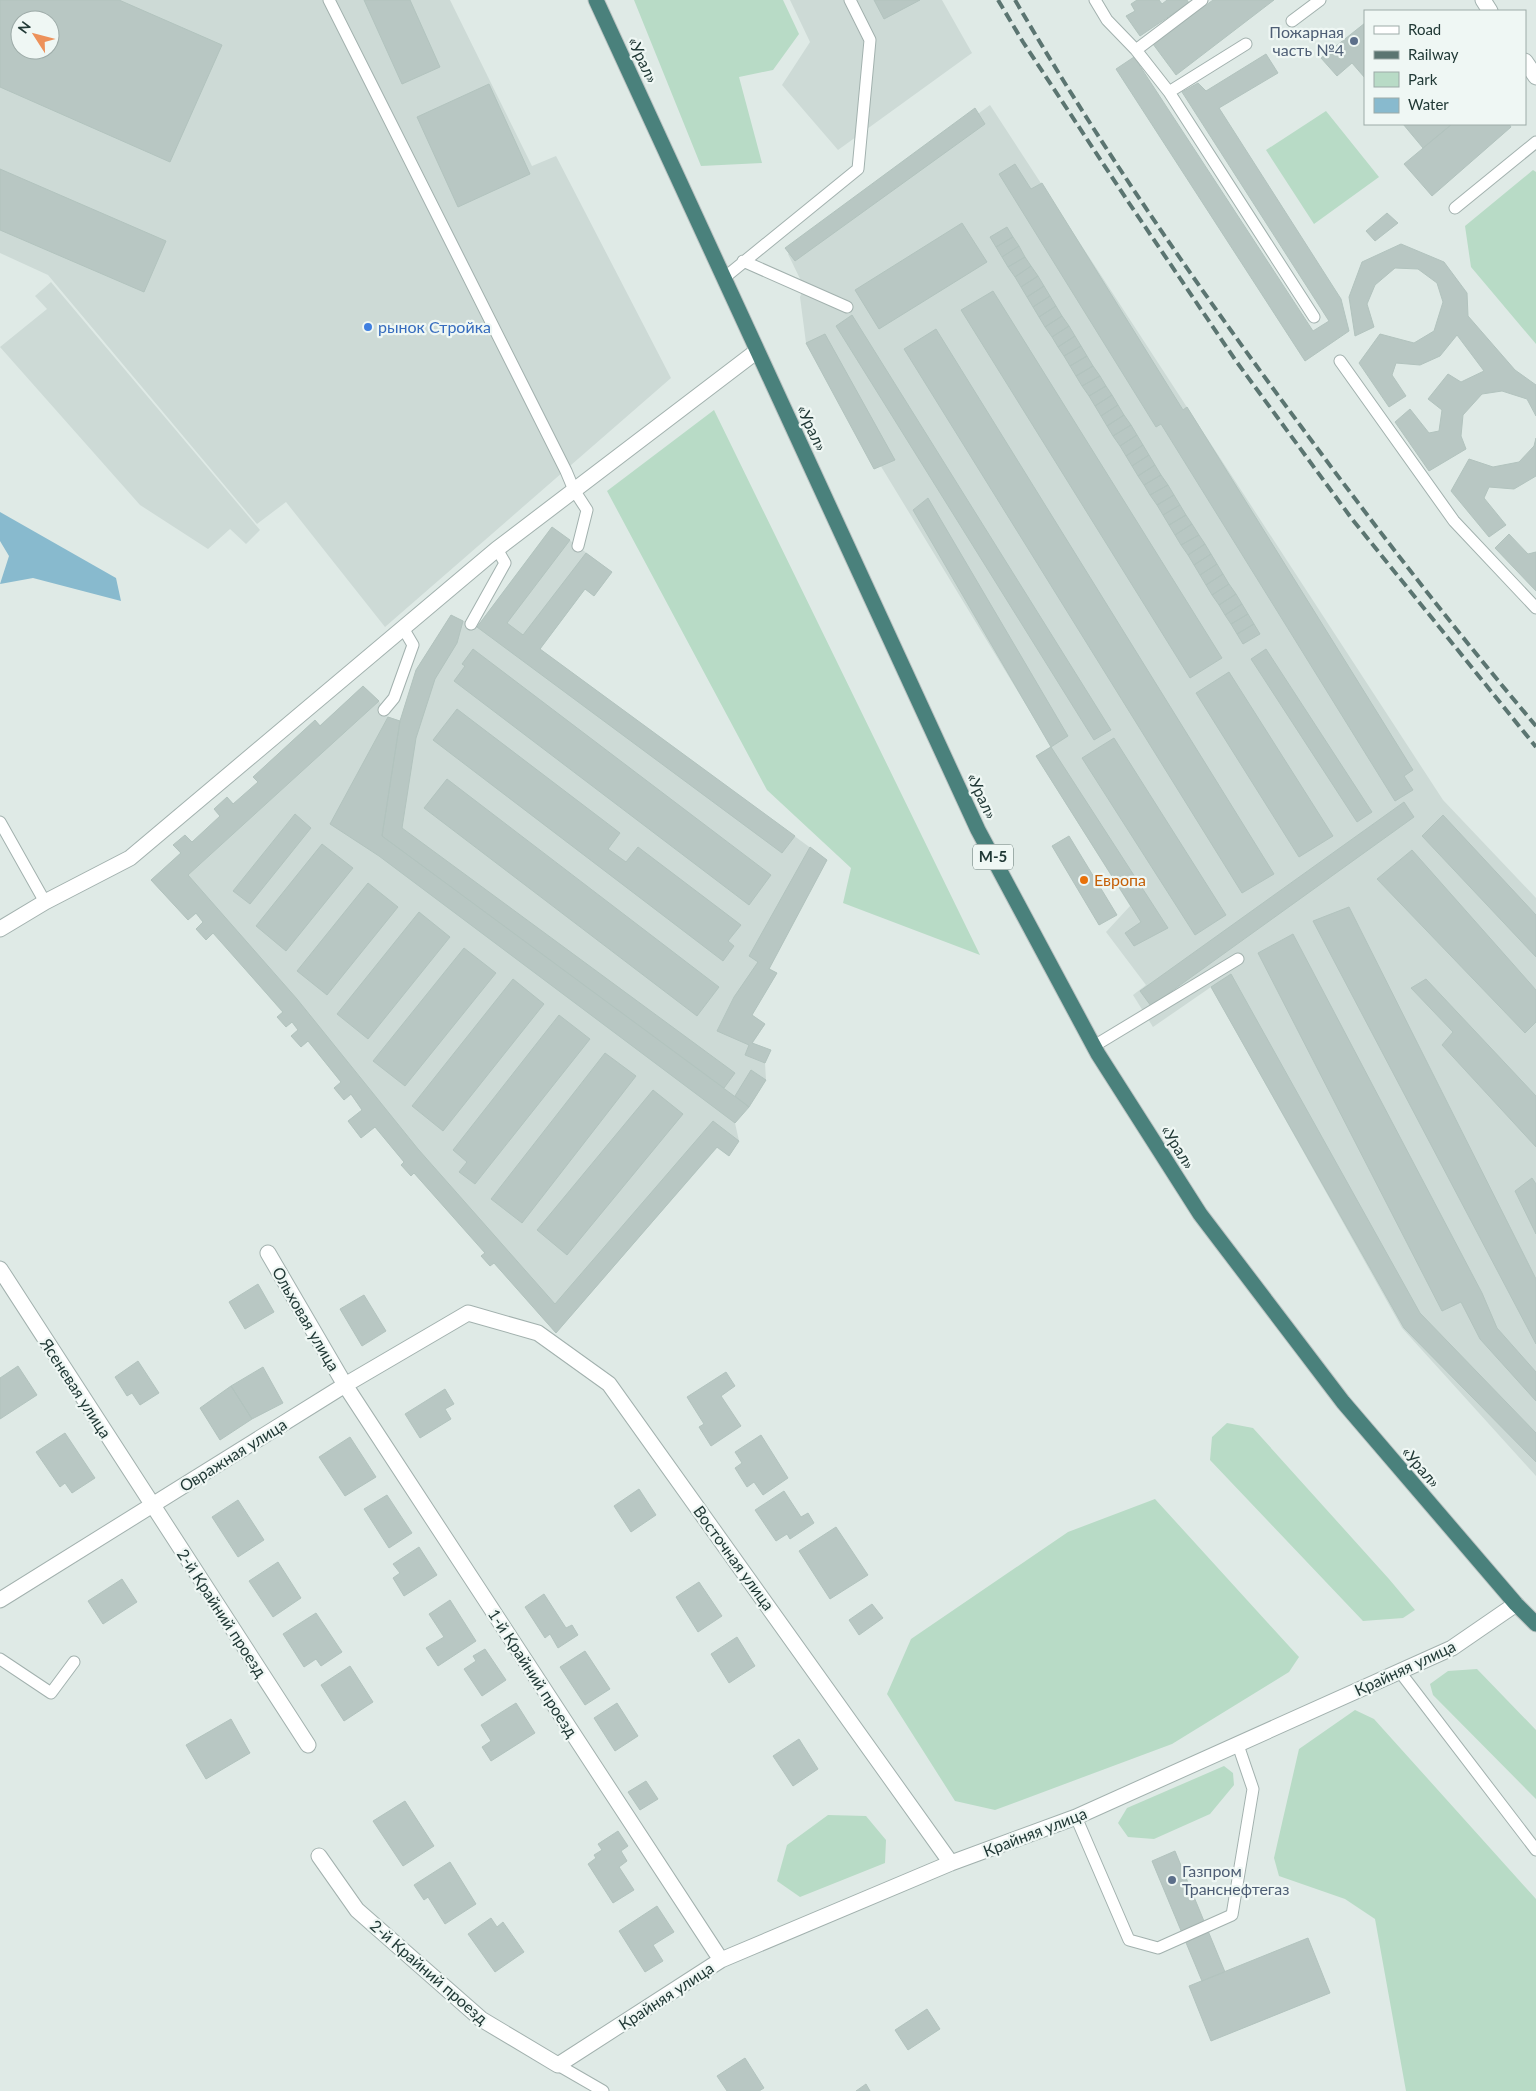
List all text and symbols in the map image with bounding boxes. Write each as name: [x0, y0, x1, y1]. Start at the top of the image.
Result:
north arrow: [10, 10, 60, 60]
legend: [1364, 10, 1526, 125]
text: N: [14, 18, 34, 36]
text: Road: [1408, 20, 1441, 38]
place label: Пожарная часть №4: [1269, 22, 1344, 59]
street label: «Урал»: [625, 34, 662, 86]
marker: Пожарная часть №4: [1348, 35, 1360, 47]
text: Railway: [1408, 45, 1459, 63]
text: Park: [1408, 70, 1438, 88]
text: Water: [1408, 95, 1449, 113]
place label: рынок Стройка: [378, 317, 491, 336]
marker: рынок Стройка: [362, 321, 374, 333]
street label: «Урал»: [794, 402, 831, 454]
street label: «Урал»: [964, 770, 1001, 822]
road number: М-5: [973, 844, 1013, 870]
place label: Европа: [1094, 870, 1146, 889]
marker: Европа: [1078, 874, 1090, 886]
street label: «Урал»: [1158, 1121, 1199, 1172]
street label: Ольховая улица: [269, 1263, 344, 1374]
street label: Ясеневая улица: [36, 1333, 116, 1441]
street label: Овражная улица: [176, 1414, 290, 1495]
street label: «Урал»: [1398, 1442, 1444, 1491]
street label: Восточная улица: [690, 1502, 779, 1614]
street label: 2-й Крайний проезд: [174, 1545, 271, 1681]
street label: 1-й Крайний проезд: [485, 1605, 582, 1741]
street label: Крайняя улица: [1351, 1636, 1458, 1699]
street label: Крайняя улица: [980, 1803, 1089, 1860]
place label: Газпром Транснефтегаз: [1182, 1861, 1290, 1898]
marker: Газпром Транснефтегаз: [1166, 1874, 1178, 1886]
street label: 2-й Крайний проезд: [367, 1915, 492, 2028]
street label: Крайняя улица: [615, 1958, 717, 2033]

